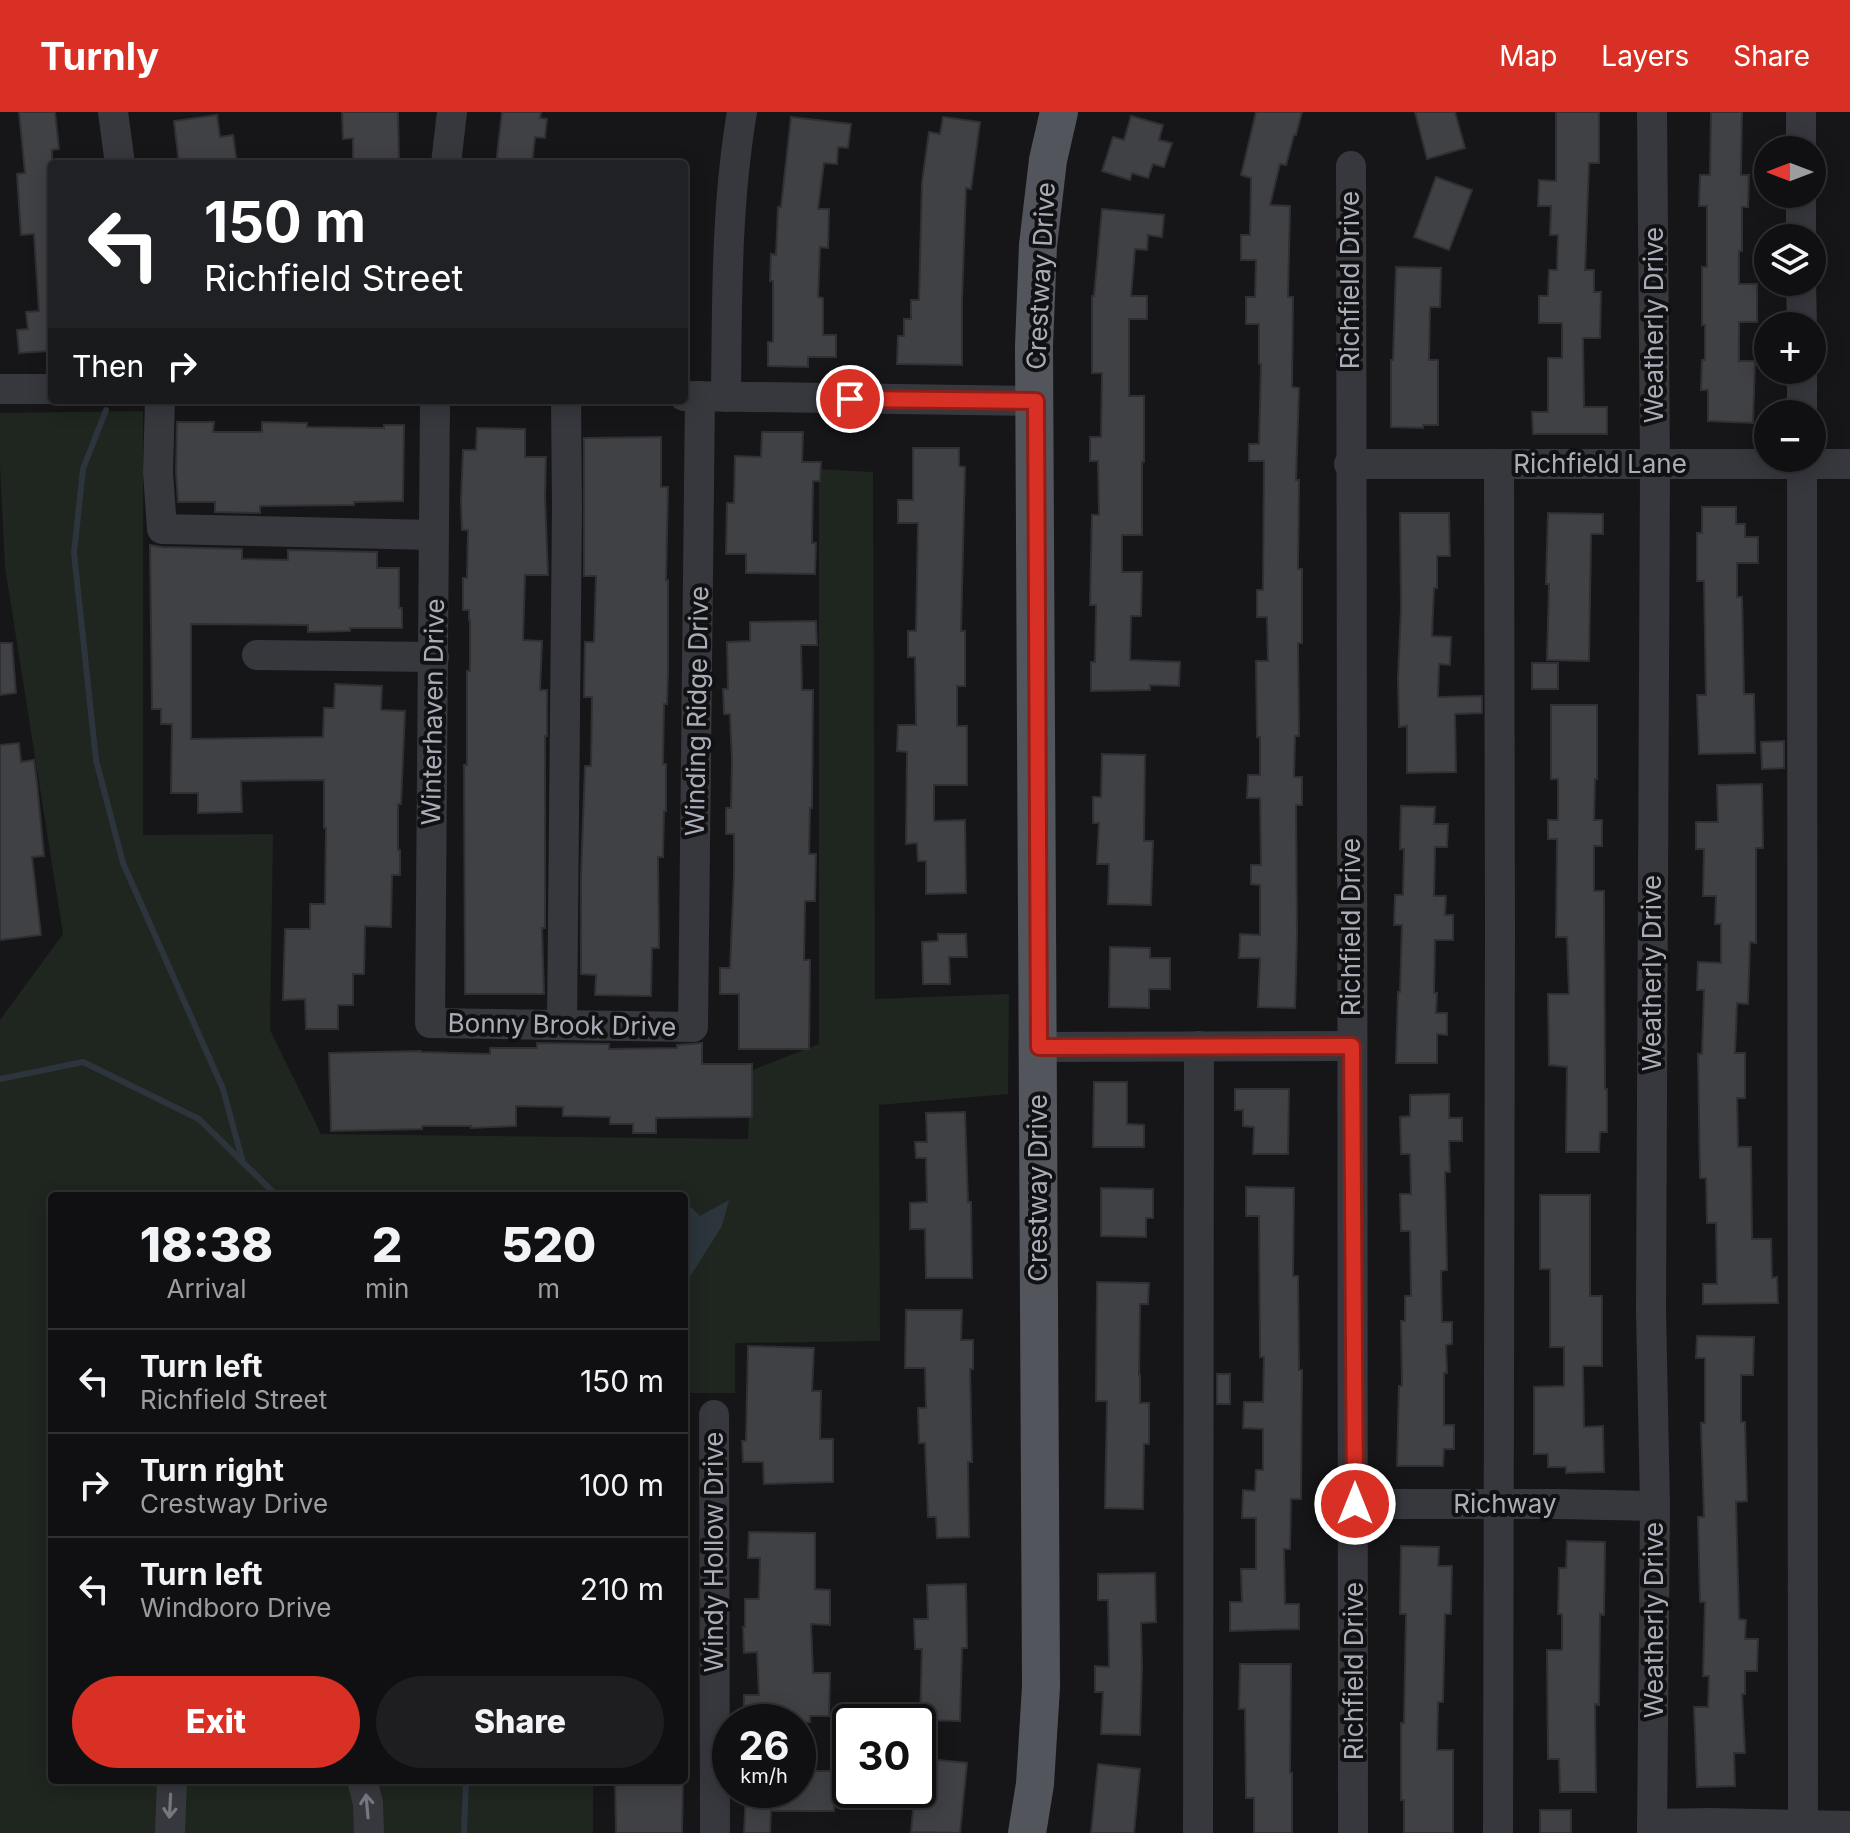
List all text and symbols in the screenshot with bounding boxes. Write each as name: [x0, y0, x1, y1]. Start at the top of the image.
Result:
text: Turnly: [40, 33, 159, 79]
text: Map: [1499, 39, 1557, 73]
text: Layers: [1601, 39, 1689, 73]
text: Share: [1733, 39, 1810, 73]
north arrow: [1754, 136, 1826, 208]
map controls: [1754, 136, 1826, 472]
street label: Crestway Drive: [1020, 181, 1061, 371]
text: 150 m: [204, 188, 366, 256]
street label: Richfield Drive: [1334, 191, 1365, 369]
icon: left: [72, 192, 176, 296]
button: layers: [1754, 224, 1826, 296]
street label: Weatherly Drive: [1638, 227, 1669, 423]
text: Richfield Street: [204, 256, 463, 300]
button: +: [1754, 312, 1826, 384]
icon: right: [160, 344, 204, 388]
text: Then: [72, 348, 144, 384]
pin: [816, 365, 884, 433]
icon: arrive: [828, 377, 872, 421]
button: −: [1754, 400, 1826, 472]
street label: Richfield Lane: [1513, 448, 1687, 479]
street label: Winding Ridge Drive: [679, 586, 714, 836]
street label: Winterhaven Drive: [415, 598, 450, 826]
street label: Richfield Drive: [1335, 838, 1366, 1016]
street label: Weatherly Drive: [1636, 875, 1667, 1071]
street label: Bonny Brook Drive: [447, 1007, 677, 1042]
street label: Crestway Drive: [1022, 1094, 1053, 1282]
text: 18:38: [140, 1215, 273, 1274]
text: 2: [372, 1215, 402, 1274]
text: 520: [501, 1215, 596, 1274]
text: Arrival: [166, 1273, 246, 1304]
text: min: [365, 1273, 409, 1304]
text: m: [537, 1273, 560, 1304]
text: Turn left: [140, 1348, 262, 1384]
icon: left: [72, 1359, 116, 1403]
text: 150 m: [580, 1363, 664, 1399]
text: Richfield Street: [140, 1384, 327, 1415]
street label: Windy Hollow Drive: [698, 1432, 729, 1672]
text: Turn right: [140, 1452, 284, 1488]
position arrow: [1313, 1462, 1397, 1546]
icon: right: [72, 1463, 116, 1507]
text: 100 m: [579, 1467, 664, 1503]
text: Crestway Drive: [140, 1488, 328, 1519]
street label: Richway: [1453, 1488, 1557, 1519]
street label: Weatherly Drive: [1638, 1522, 1669, 1718]
text: Turn left: [140, 1556, 262, 1592]
icon: left: [72, 1567, 116, 1611]
text: 210 m: [580, 1571, 664, 1607]
street label: Richfield Drive: [1338, 1582, 1369, 1760]
text: Windboro Drive: [140, 1592, 331, 1623]
button: Exit: [72, 1676, 360, 1768]
button: Share: [376, 1676, 664, 1768]
speed limit sign: 30: [832, 1704, 936, 1808]
text: 26: [738, 1721, 790, 1770]
text: km/h: [740, 1764, 788, 1788]
one-way arrow: [163, 1793, 178, 1819]
one-way arrow: [359, 1793, 374, 1820]

